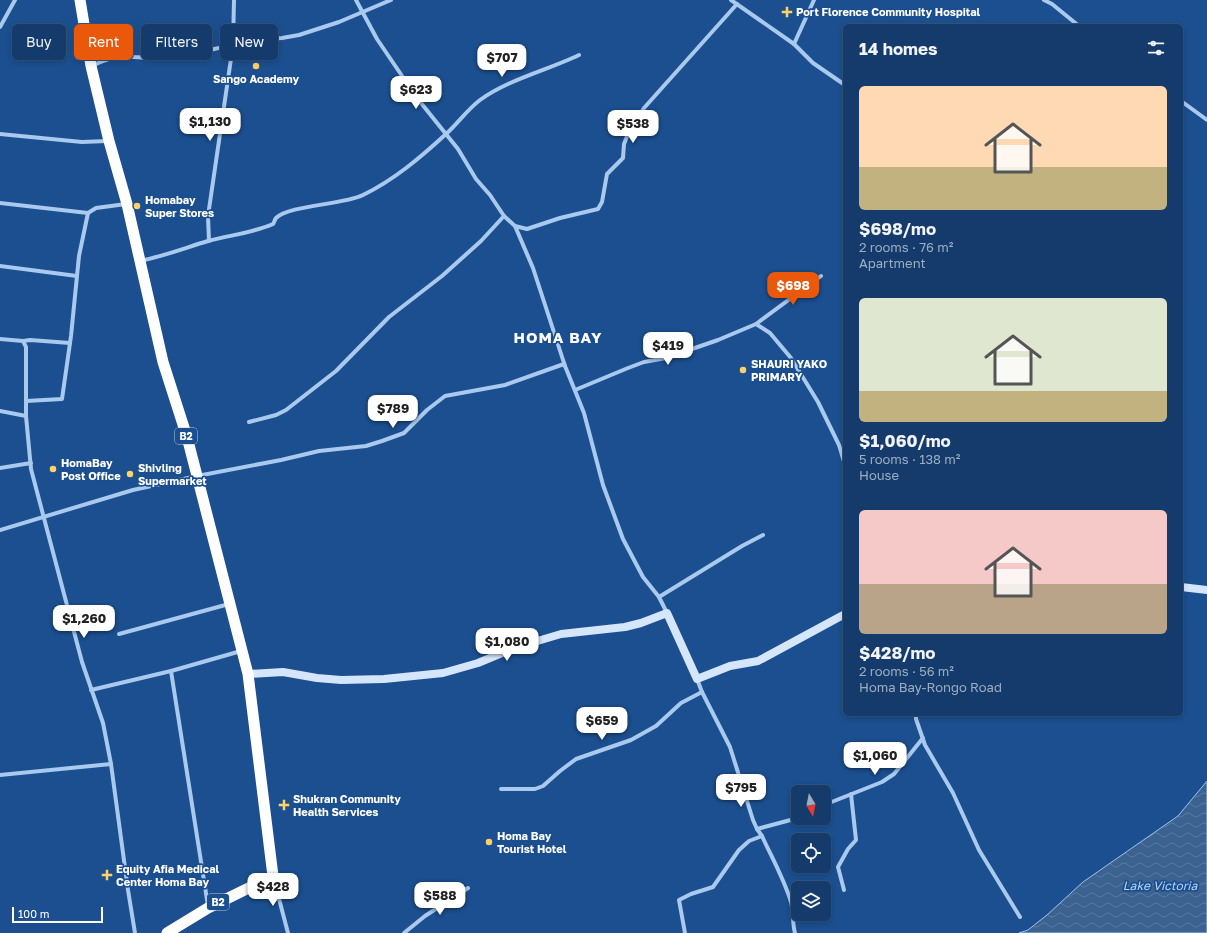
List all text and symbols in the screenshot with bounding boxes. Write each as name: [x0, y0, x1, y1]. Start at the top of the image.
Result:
place label: Port Florence Community Hospital: [796, 5, 981, 18]
marker: Port Florence Community Hospital: [781, 6, 793, 18]
chip: Buy: [12, 24, 66, 60]
chip: Rent: [74, 24, 133, 60]
chip: Filters: [141, 24, 212, 60]
chip: New: [220, 24, 278, 60]
icon: filters: [1145, 37, 1167, 59]
text: 14 homes: [859, 38, 938, 59]
pin: $707: [478, 44, 526, 78]
text: $707: [486, 49, 518, 65]
marker: Sango Academy: [251, 61, 261, 71]
place label: Sango Academy: [213, 72, 300, 85]
pin: $623: [392, 76, 440, 110]
text: $623: [400, 81, 432, 97]
pin: $1,130: [177, 108, 243, 142]
pin: $538: [609, 110, 657, 144]
icon: home: [977, 112, 1049, 184]
text: $1,130: [189, 113, 231, 129]
text: $538: [617, 115, 649, 131]
place label: Homabay Super Stores: [145, 193, 214, 219]
marker: Homabay Super Stores: [132, 201, 142, 211]
text: $698/mo: [859, 218, 936, 239]
text: 2 rooms · 76 m²: [859, 239, 953, 255]
text: Apartment: [859, 255, 926, 271]
pin: $698: [769, 272, 817, 306]
text: $698: [776, 277, 810, 293]
icon: home: [977, 324, 1049, 396]
district label: HOMA BAY: [514, 328, 602, 346]
pin: $419: [644, 332, 692, 366]
text: $419: [652, 337, 684, 353]
place label: SHAURI YAKO PRIMARY: [751, 357, 827, 383]
marker: SHAURI YAKO PRIMARY: [738, 365, 748, 375]
pin: $789: [369, 395, 417, 429]
text: $789: [377, 400, 409, 416]
road number: B2: [175, 428, 197, 444]
text: $1,060/mo: [859, 430, 951, 451]
text: 5 rooms · 138 m²: [859, 451, 960, 467]
place label: HomaBay Post Office: [61, 456, 121, 482]
place label: Shivling Supermarket: [138, 461, 207, 487]
marker: HomaBay Post Office: [48, 464, 58, 474]
text: House: [859, 467, 899, 483]
marker: Shivling Supermarket: [125, 469, 135, 479]
icon: home: [977, 536, 1049, 608]
pin: $1,260: [51, 605, 117, 639]
text: $1,260: [62, 610, 106, 626]
pin: $1,080: [474, 628, 540, 662]
text: $1,080: [485, 633, 529, 649]
text: $428/mo: [859, 642, 936, 663]
text: 2 rooms · 56 m²: [859, 663, 954, 679]
text: Homa Bay-Rongo Road: [859, 679, 1002, 695]
pin: $659: [578, 707, 626, 741]
text: $659: [585, 712, 619, 728]
pin: $1,060: [842, 742, 908, 776]
text: $1,060: [853, 747, 897, 763]
pin: $795: [717, 774, 765, 808]
text: $795: [725, 779, 757, 795]
north arrow: [791, 785, 831, 825]
map controls: [791, 785, 831, 921]
place label: Shukran Community Health Services: [293, 792, 401, 818]
marker: Shukran Community Health Services: [278, 799, 290, 811]
place label: Homa Bay Tourist Hotel: [497, 829, 567, 855]
button: locate: [791, 833, 831, 873]
marker: Homa Bay Tourist Hotel: [484, 837, 494, 847]
place label: Equity Afia Medical Center Homa Bay: [116, 862, 220, 888]
marker: Equity Afia Medical Center Homa Bay: [101, 869, 113, 881]
pin: $428: [249, 873, 297, 907]
text: $428: [256, 878, 290, 894]
water label: Lake Victoria: [1123, 878, 1199, 893]
button: layers: [791, 881, 831, 921]
pin: $588: [416, 882, 464, 916]
text: $588: [423, 887, 457, 903]
road number: B2: [207, 894, 229, 910]
scale bar: [12, 905, 103, 924]
text: 100 m: [18, 907, 49, 920]

